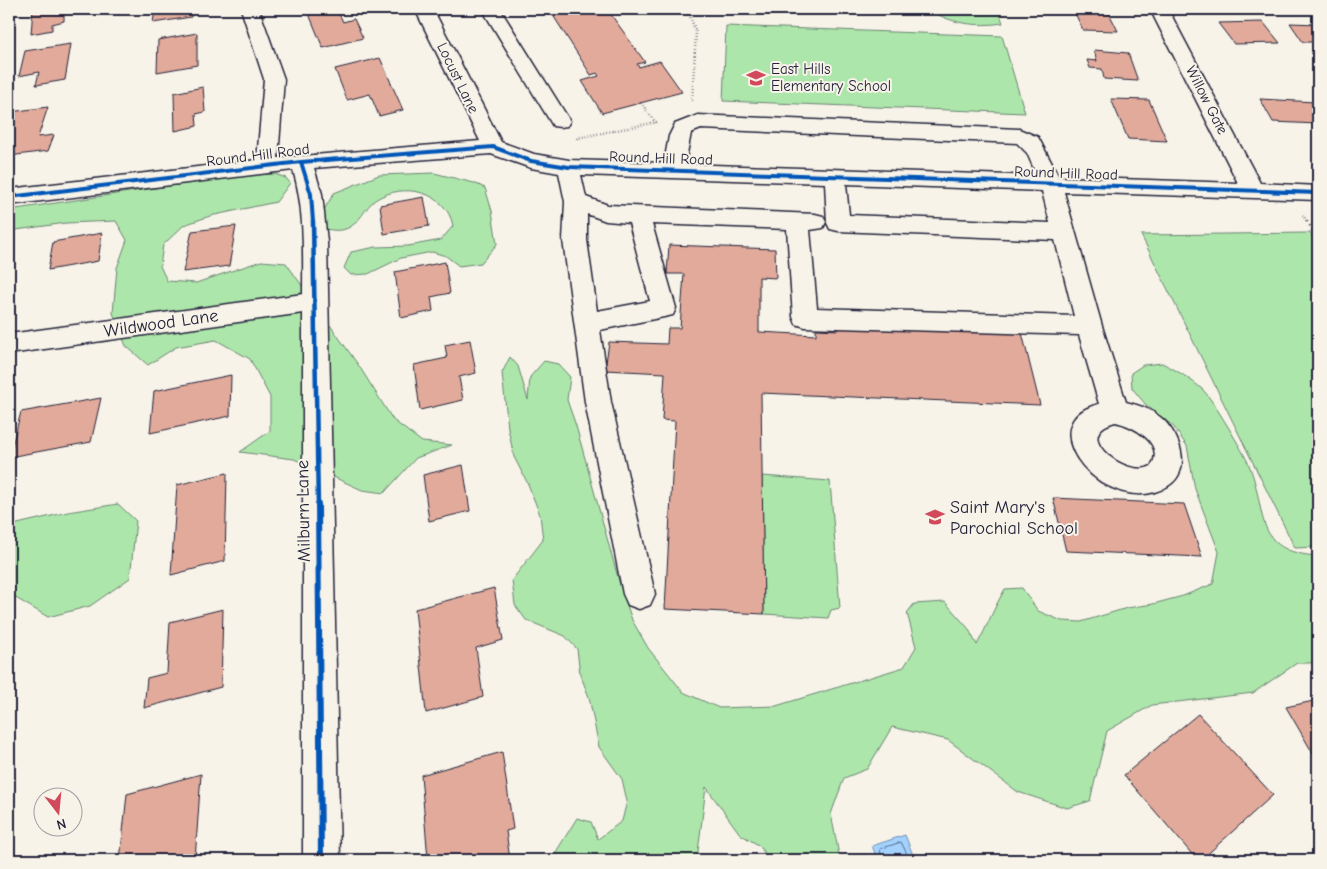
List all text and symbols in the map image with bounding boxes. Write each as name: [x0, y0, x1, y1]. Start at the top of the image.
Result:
street label: Locust Lane: [433, 40, 483, 117]
place label: East Hills Elementary School: [771, 60, 891, 95]
street label: Willow Gate: [1182, 63, 1232, 138]
school or university icon: East Hills Elementary School: [745, 67, 767, 89]
street label: Round Hill Road: [205, 140, 311, 170]
street label: Round Hill Road: [609, 147, 713, 169]
street label: Round Hill Road: [1014, 162, 1118, 184]
street label: Wildwood Lane: [103, 305, 220, 342]
street label: Milburn Lane: [292, 460, 315, 562]
place label: Saint Mary's Parochial School: [950, 497, 1078, 539]
school or university icon: Saint Mary's Parochial School: [924, 506, 946, 528]
north arrow: [32, 786, 82, 836]
text: N: [55, 815, 68, 833]

